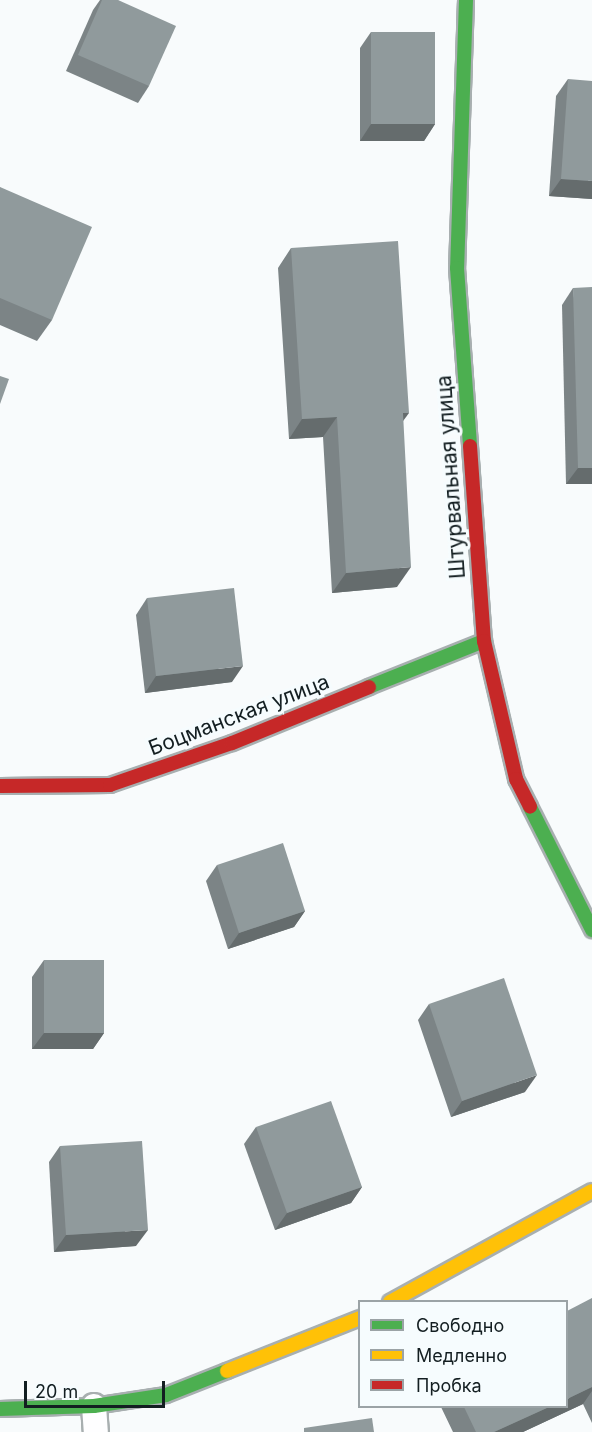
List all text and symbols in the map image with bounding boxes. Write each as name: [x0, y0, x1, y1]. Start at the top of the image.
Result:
street label: Штурвальная улица: [431, 374, 471, 580]
street label: Боцманская улица: [145, 669, 333, 761]
legend: [358, 1300, 568, 1408]
text: Свободно: [416, 1315, 504, 1336]
text: Медленно: [416, 1345, 507, 1366]
scale bar: [27, 1369, 168, 1407]
text: Пробка: [416, 1375, 482, 1396]
text: 20 m: [35, 1381, 78, 1402]

